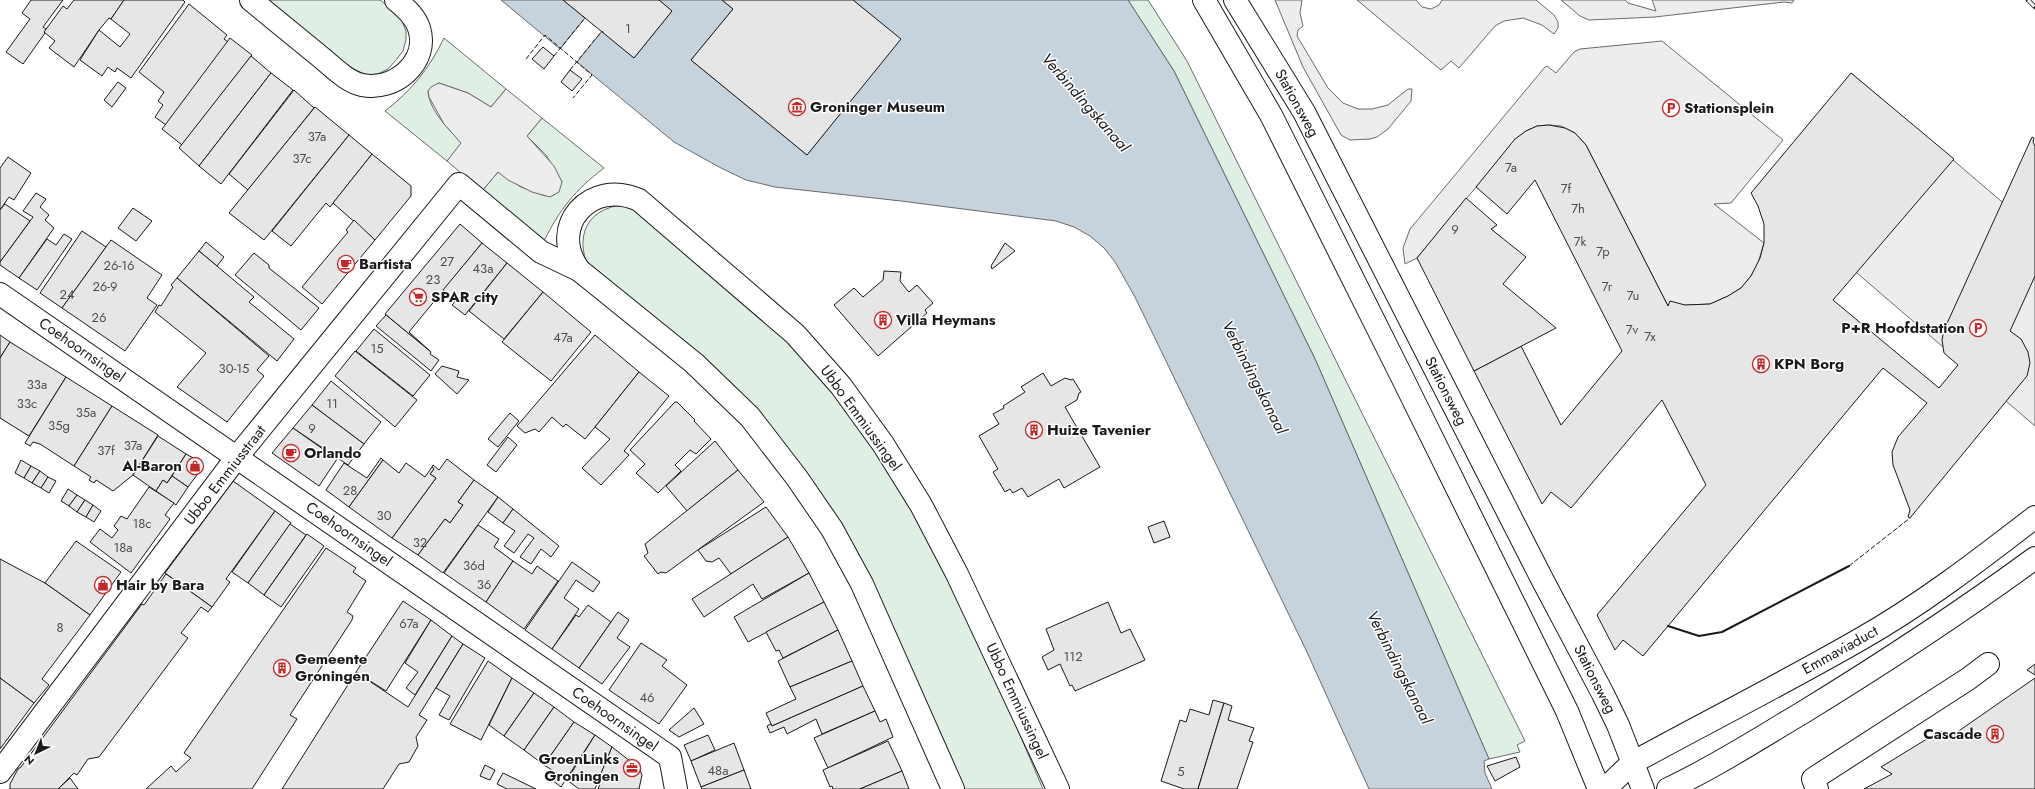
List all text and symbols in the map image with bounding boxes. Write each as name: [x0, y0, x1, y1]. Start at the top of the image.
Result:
house number: 1: [625, 19, 631, 38]
water label: Verbindingskanaal: [1036, 48, 1136, 158]
street label: Stationsweg: [1269, 65, 1325, 141]
place label: Groninger Museum: [810, 96, 945, 118]
museum icon: Groninger Museum: [787, 97, 807, 117]
place label: Stationsplein: [1684, 97, 1774, 119]
parking icon: Stationsplein: [1661, 98, 1681, 118]
house number: 37a: [308, 127, 326, 146]
house number: 37c: [293, 149, 311, 168]
house number: 7a: [1505, 158, 1517, 177]
house number: 7f: [1561, 179, 1572, 198]
house number: 7h: [1571, 199, 1585, 218]
house number: 9: [1451, 220, 1459, 239]
house number: 7k: [1574, 232, 1587, 251]
house number: 7p: [1596, 242, 1610, 261]
house number: 27: [440, 252, 454, 271]
place label: Bartista: [359, 253, 412, 275]
cafe icon: Bartista: [336, 254, 356, 274]
house number: 26-16: [104, 256, 134, 275]
house number: 43a: [473, 259, 493, 278]
house number: 23: [426, 270, 440, 289]
house number: 26-9: [92, 277, 118, 296]
house number: 7r: [1602, 277, 1613, 296]
house number: 24: [60, 285, 75, 304]
place label: SPAR city: [431, 286, 498, 308]
house number: 7u: [1627, 286, 1639, 305]
supermarket icon: SPAR city: [408, 287, 428, 307]
house number: 26: [92, 308, 106, 327]
place label: Villa Heymans: [895, 309, 996, 331]
building icon: Villa Heymans: [873, 310, 893, 330]
street label: Coehoornsingel: [34, 312, 130, 388]
water label: Verbindingskanaal: [1216, 317, 1294, 439]
place label: P+R Hoofdstation: [1841, 317, 1965, 339]
parking icon: P+R Hoofdstation: [1968, 318, 1988, 338]
house number: 7v: [1626, 320, 1639, 339]
house number: 7x: [1644, 327, 1656, 346]
house number: 47a: [553, 328, 573, 347]
house number: 15: [370, 339, 384, 358]
street label: Stationsweg: [1419, 353, 1473, 429]
place label: KPN Borg: [1774, 353, 1844, 375]
building icon: KPN Borg: [1751, 354, 1771, 374]
house number: 30-15: [219, 359, 249, 378]
street label: Ubbo Emmiussingel: [815, 360, 907, 476]
house number: 33a: [27, 375, 47, 394]
house number: 33c: [17, 394, 37, 413]
house number: 11: [326, 394, 338, 413]
house number: 35a: [76, 403, 96, 422]
house number: 35g: [48, 416, 70, 435]
house number: 9: [308, 419, 316, 438]
place label: Huize Tavenier: [1047, 419, 1152, 441]
street label: Ubbo Emmiusstraat: [179, 420, 271, 530]
building icon: Huize Tavenier: [1024, 420, 1044, 440]
house number: 37a: [124, 436, 142, 455]
house number: 37f: [97, 441, 115, 460]
place label: Orlando: [304, 442, 361, 464]
cafe icon: Orlando: [281, 443, 301, 463]
place label: Al-Baron: [121, 455, 182, 477]
shop icon: Al-Baron: [185, 456, 205, 476]
house number: 28: [343, 481, 357, 500]
street label: Coehoornsingel: [301, 496, 397, 572]
house number: 30: [377, 506, 392, 525]
house number: 18c: [132, 514, 152, 533]
house number: 32: [413, 533, 427, 552]
house number: 18a: [113, 538, 133, 557]
house number: 36d: [463, 556, 485, 575]
place label: Hair by Bara: [116, 574, 204, 596]
shop icon: Hair by Bara: [93, 575, 113, 595]
house number: 36: [477, 575, 491, 594]
water label: Verbindingskanaal: [1361, 607, 1439, 729]
house number: 67a: [399, 614, 419, 633]
house number: 8: [56, 618, 64, 637]
street label: Emmaviaduct: [1798, 620, 1882, 680]
street label: Ubbo Emmiussingel: [980, 639, 1054, 763]
street label: Stationsweg: [1568, 641, 1622, 717]
house number: 112: [1063, 647, 1083, 666]
place label: Gemeente Groningen: [295, 648, 370, 687]
building icon: Gemeente Groningen: [272, 658, 292, 678]
street label: Coehoornsingel: [567, 681, 663, 757]
house number: 46: [639, 688, 655, 707]
place label: Cascade: [1923, 723, 1982, 745]
building icon: Cascade: [1985, 724, 2005, 744]
north arrow: [16, 733, 56, 773]
place label: GroenLinks Groningen: [539, 748, 619, 787]
text: N: [21, 751, 38, 769]
office icon: GroenLinks Groningen: [622, 758, 642, 778]
house number: 48a: [708, 761, 728, 780]
house number: 5: [1177, 762, 1185, 781]

